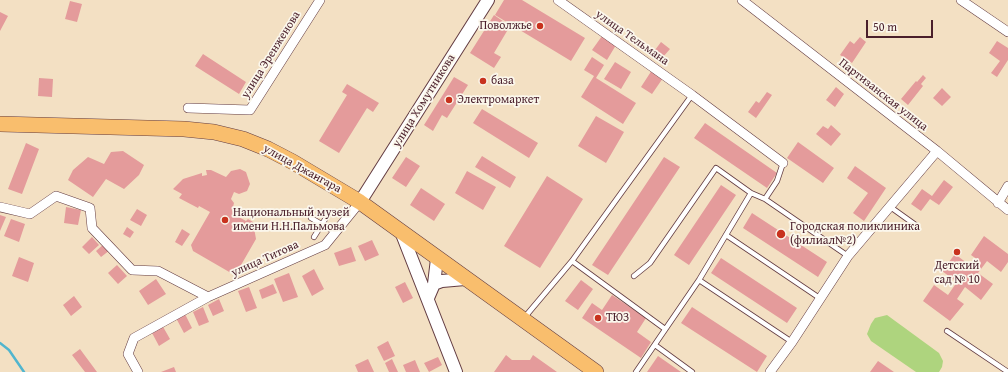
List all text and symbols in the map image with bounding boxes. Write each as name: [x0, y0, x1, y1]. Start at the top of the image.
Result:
street label: улица Тельмана: [592, 7, 672, 69]
street label: улица Эренженова: [238, 9, 304, 101]
scale bar: [868, 12, 935, 38]
text: 50 m: [873, 18, 897, 35]
place label: Поволжье: [479, 19, 532, 33]
marker: Поволжье: [535, 21, 545, 31]
street label: улица Хомутникова: [390, 52, 458, 150]
street label: Партизанская улица: [836, 56, 930, 134]
place label: база: [491, 74, 514, 88]
marker: база: [478, 76, 488, 86]
place label: Электромаркет: [457, 93, 539, 107]
marker: Электромаркет: [444, 95, 454, 105]
street label: улица Джангара: [260, 142, 344, 196]
place label: Национальный музей имени Н.Н.Пальмова: [233, 206, 350, 234]
marker: Национальный музей имени Н.Н.Пальмова: [220, 215, 230, 225]
place label: Городская поликлиника (филиал№2): [790, 220, 920, 248]
marker: Городская поликлиника (филиал№2): [775, 228, 787, 240]
street label: улица Титова: [229, 238, 301, 280]
marker: Детский сад № 10: [952, 247, 962, 257]
place label: Детский сад № 10: [934, 259, 980, 287]
place label: ТЮЗ: [606, 311, 629, 325]
marker: ТЮЗ: [593, 313, 603, 323]

